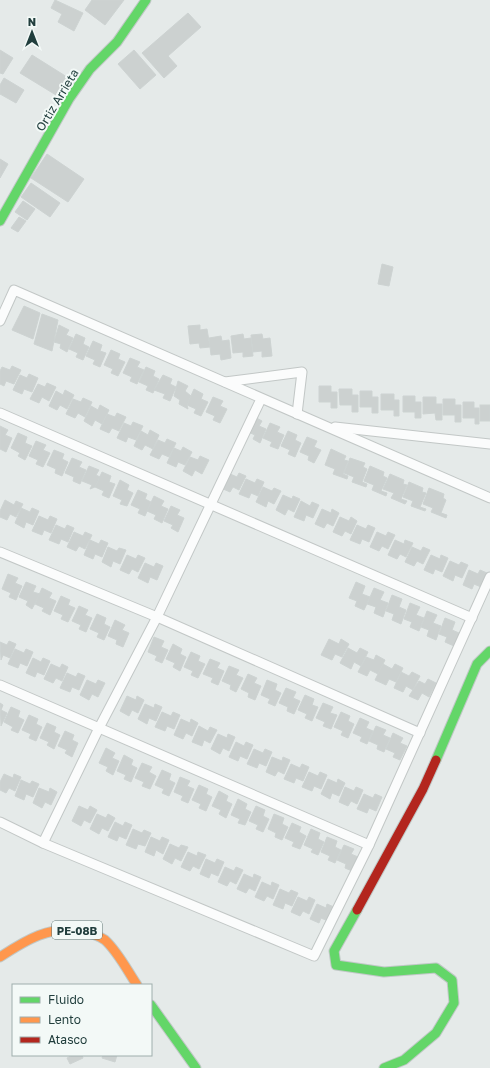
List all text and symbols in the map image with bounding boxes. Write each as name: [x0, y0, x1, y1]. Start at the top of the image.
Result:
north arrow: [12, 12, 52, 52]
text: N: [28, 15, 36, 28]
street label: Ortiz Arrieta: [33, 66, 81, 134]
road number: PE-08B: [52, 921, 102, 939]
legend: [12, 984, 152, 1056]
text: Fluido: [48, 992, 84, 1007]
text: Lento: [48, 1012, 81, 1027]
text: Atasco: [48, 1032, 87, 1047]

